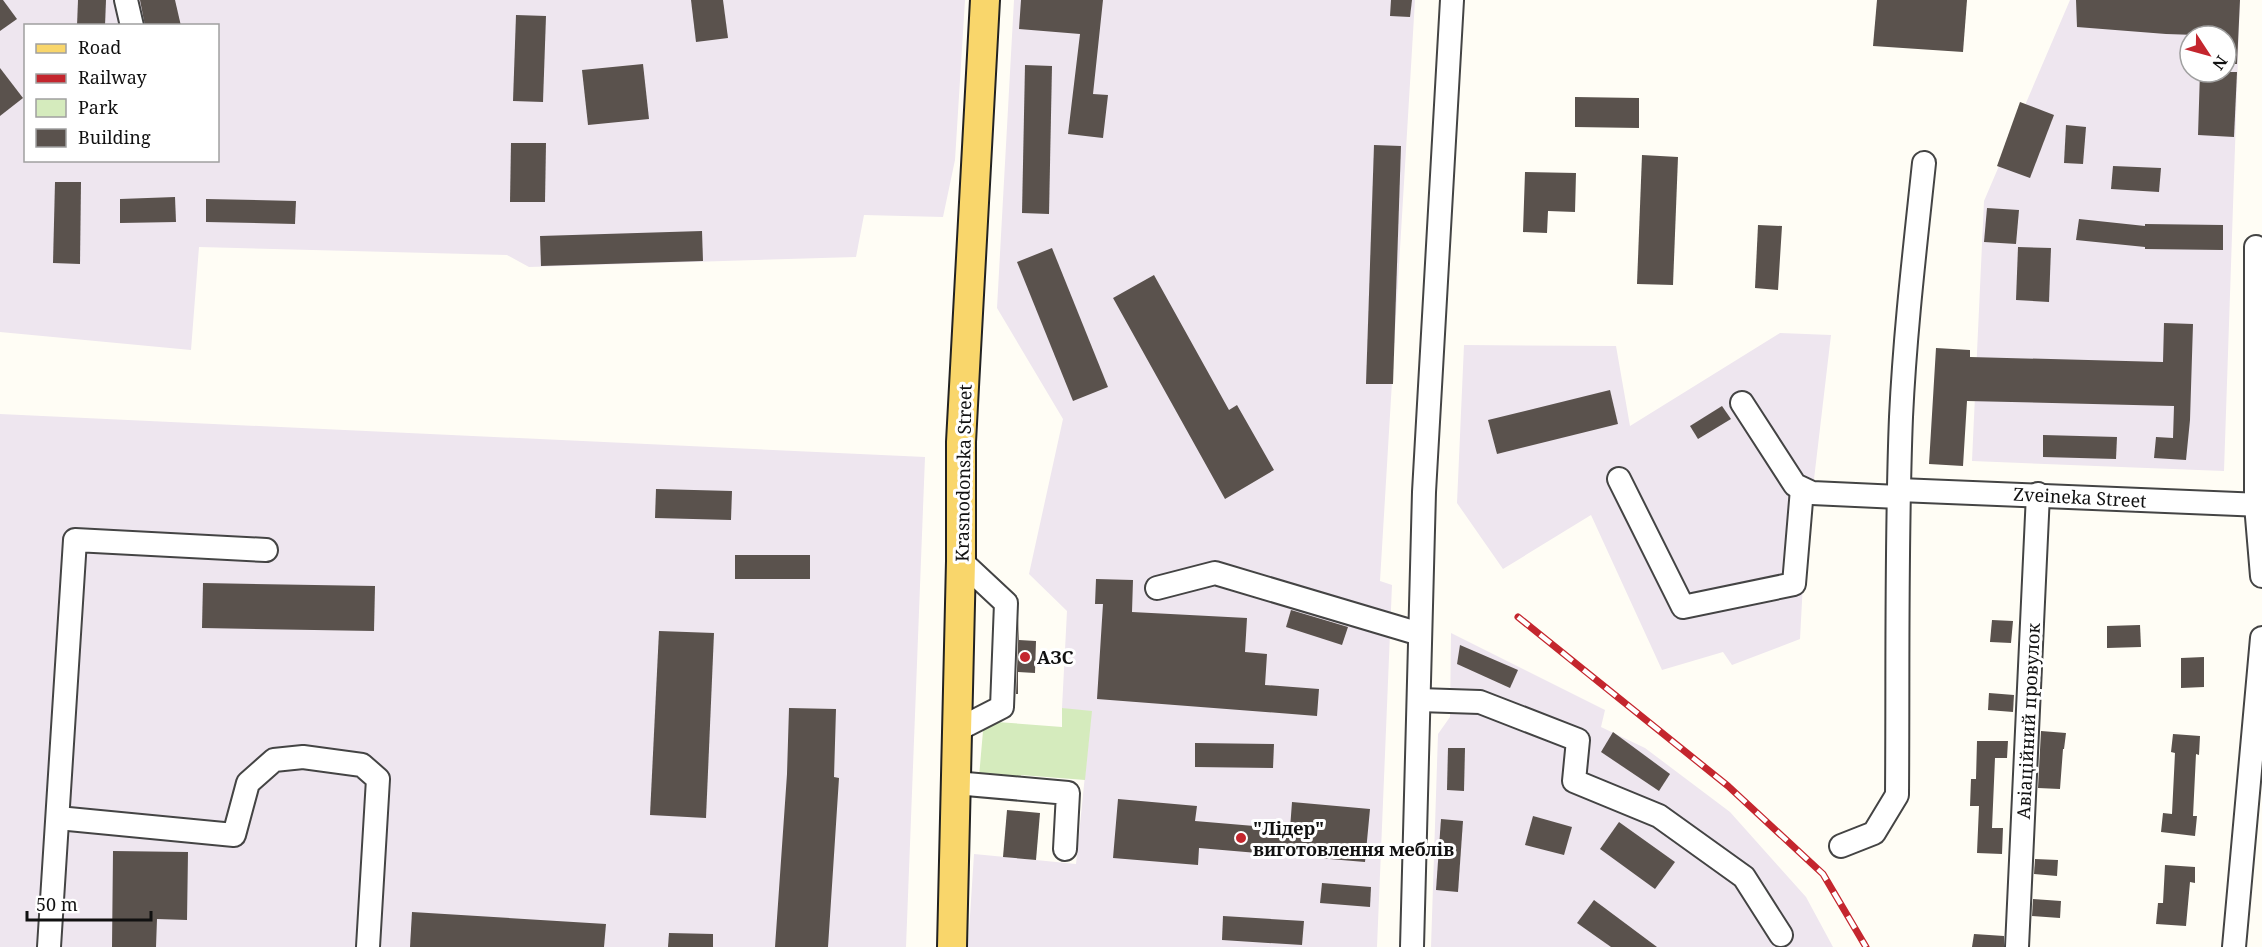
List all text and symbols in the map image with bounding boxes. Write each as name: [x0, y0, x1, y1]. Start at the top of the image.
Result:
legend: [24, 24, 219, 162]
north arrow: [2178, 24, 2238, 84]
text: Road: [78, 35, 121, 59]
text: N: [2207, 51, 2233, 75]
text: Railway: [78, 65, 148, 89]
text: Park: [78, 95, 118, 119]
text: Building: [78, 125, 151, 149]
street label: Krasnodonska Street: [949, 384, 977, 562]
street label: Zveineka Street: [2013, 482, 2147, 512]
street label: Авіаційний провулок: [2011, 622, 2045, 820]
place label: АЗС: [1037, 645, 1074, 669]
marker: АЗС: [1018, 650, 1032, 664]
place label: "Лідер" виготовлення меблів: [1253, 816, 1454, 861]
marker: "Лідер" виготовлення меблів: [1234, 831, 1248, 845]
scale bar: [27, 884, 152, 922]
text: 50 m: [36, 892, 78, 916]

